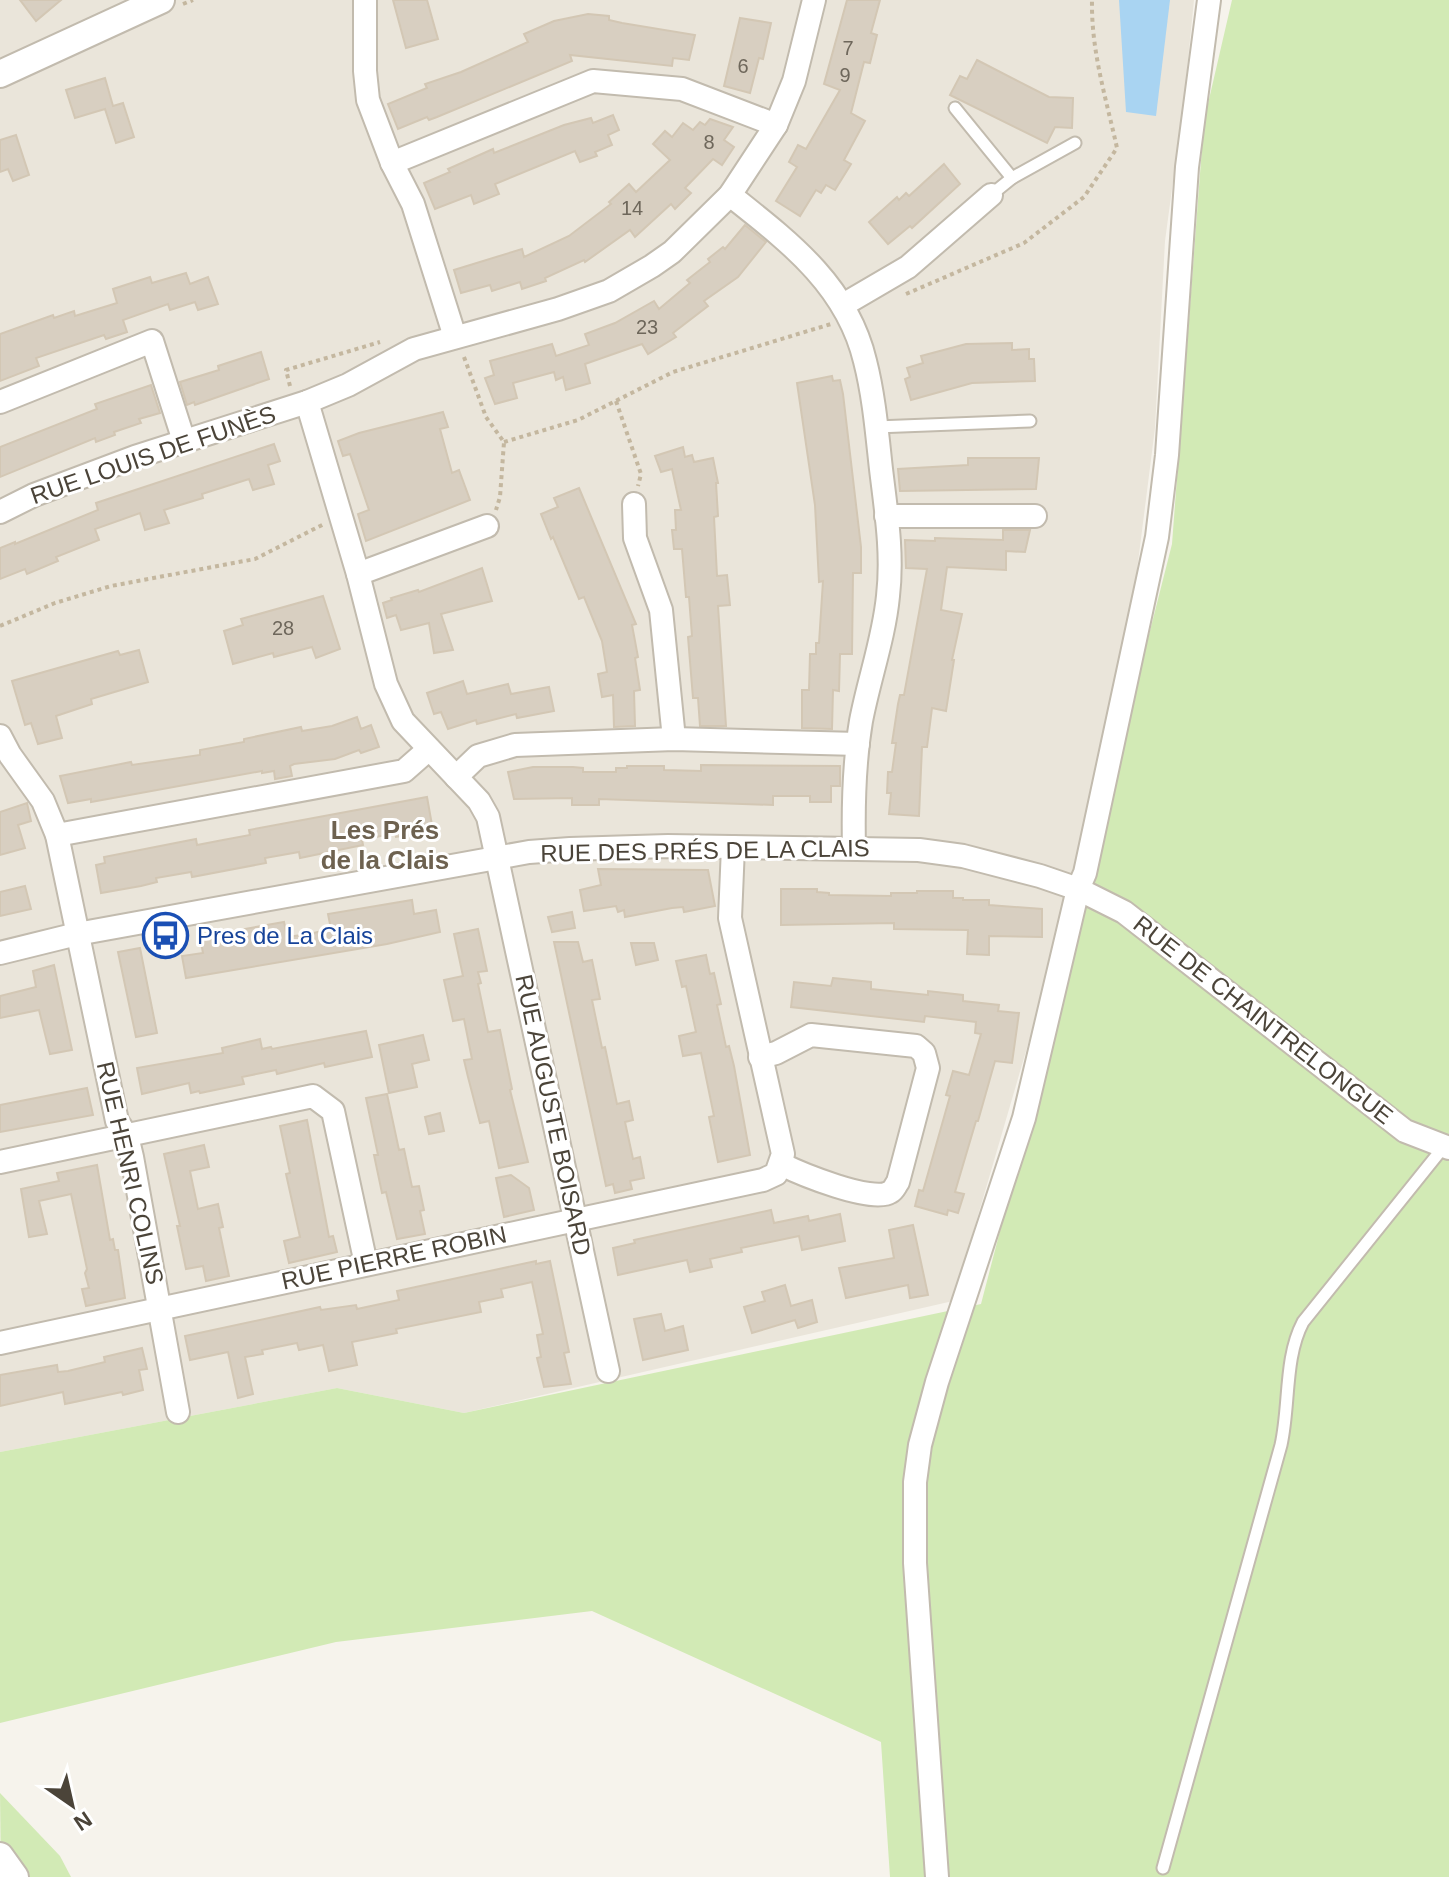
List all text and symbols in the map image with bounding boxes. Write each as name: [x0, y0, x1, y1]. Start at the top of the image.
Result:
house number: 7: [842, 37, 854, 59]
house number: 6: [737, 55, 749, 77]
house number: 9: [839, 64, 851, 86]
house number: 8: [703, 131, 715, 153]
house number: 14: [621, 197, 643, 219]
house number: 23: [636, 316, 658, 338]
street label: RUE LOUIS DE FUNÈS: [27, 400, 279, 509]
house number: 28: [272, 617, 294, 639]
district label: Les Prés de la Clais: [321, 815, 449, 875]
street label: RUE DES PRÉS DE LA CLAIS: [540, 834, 870, 867]
street label: RUE DE CHAINTRELONGUE: [1128, 910, 1398, 1129]
bus stop icon: Pres de La Clais: [142, 912, 190, 960]
place label: Pres de La Clais: [197, 922, 373, 949]
street label: RUE AUGUSTE BOISARD: [510, 972, 597, 1258]
street label: RUE HENRI COLINS: [92, 1059, 169, 1287]
street label: RUE PIERRE ROBIN: [279, 1220, 509, 1295]
north arrow: [32, 1765, 112, 1845]
text: N: [69, 1806, 96, 1836]

